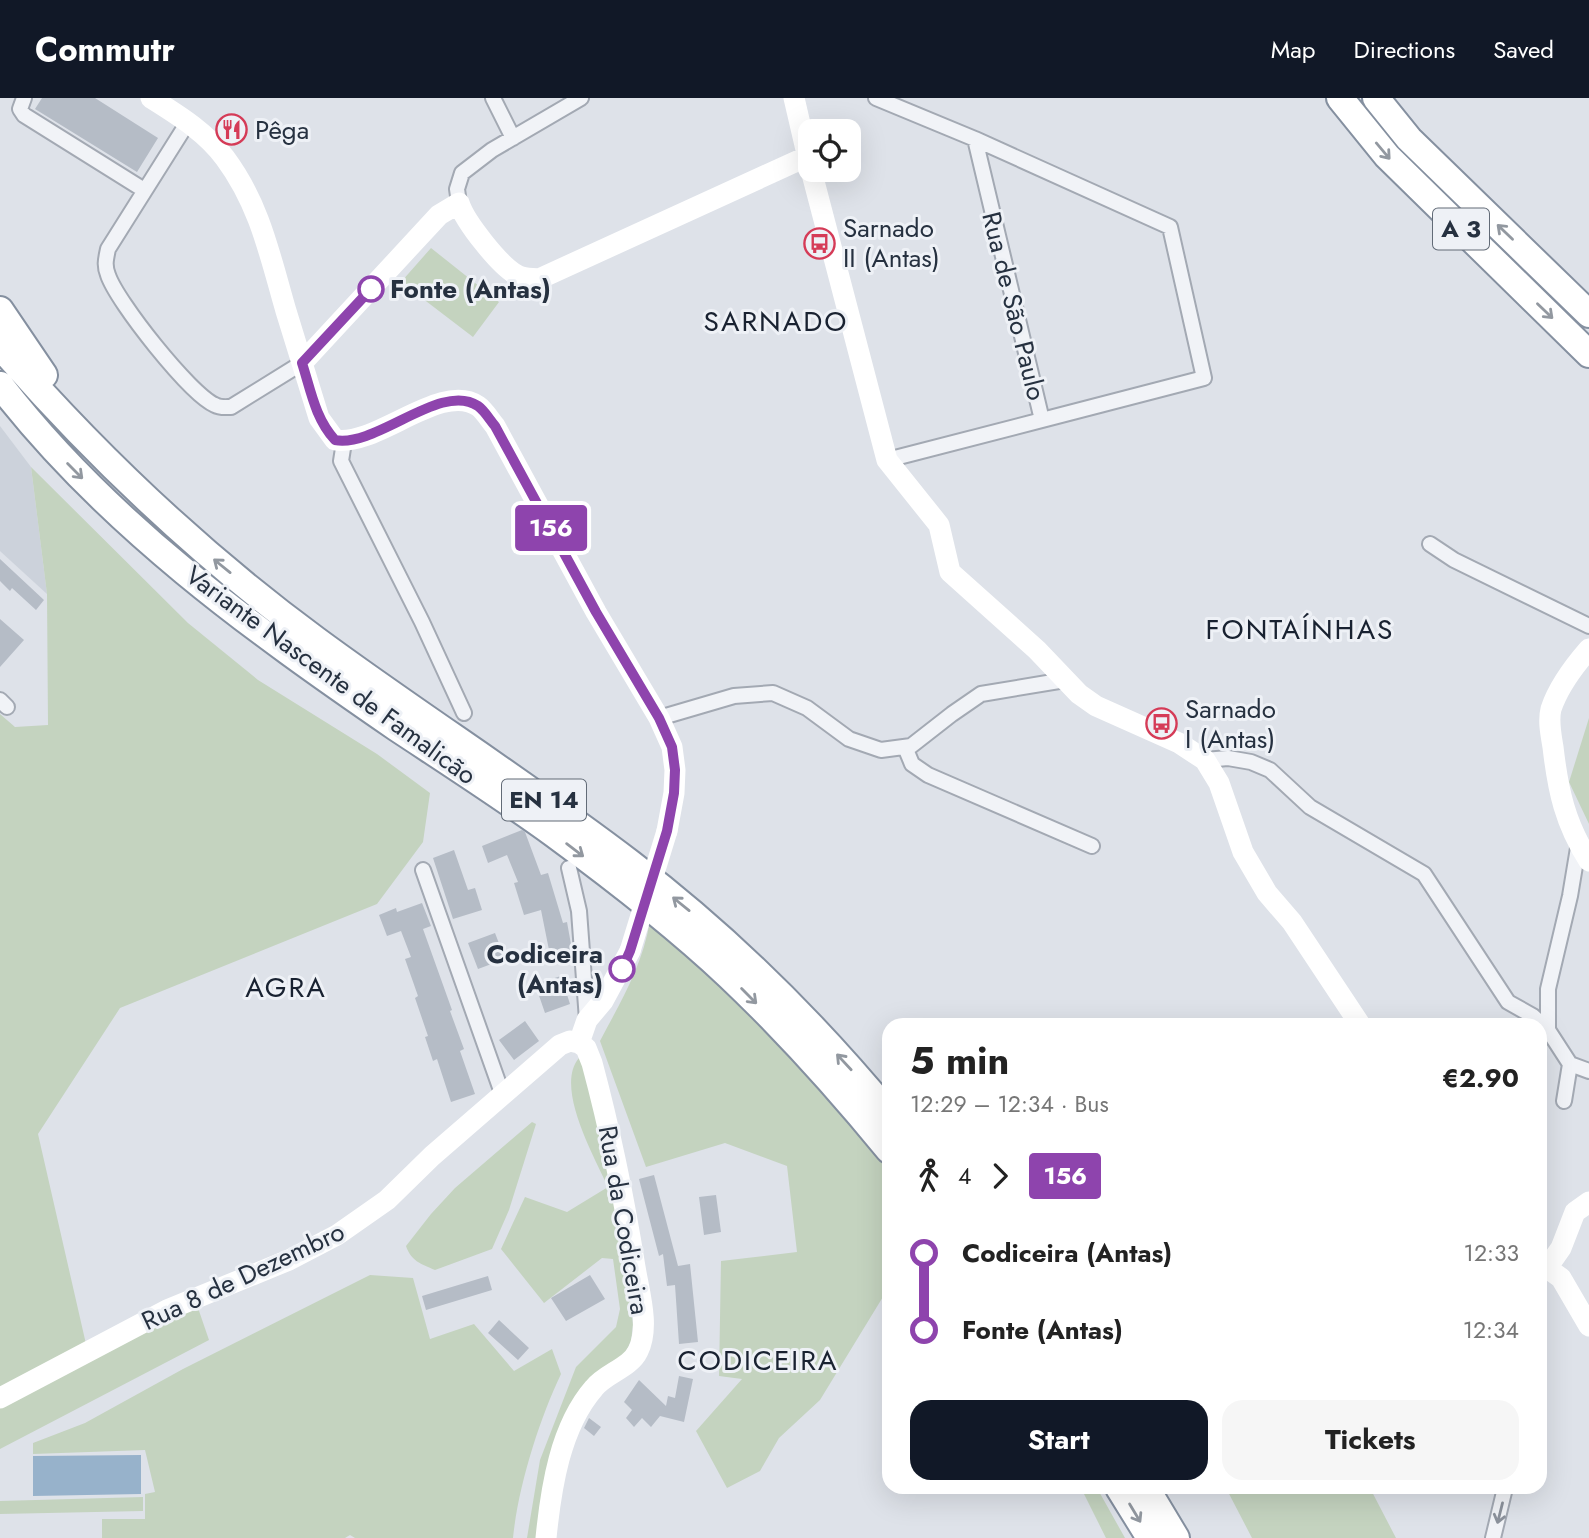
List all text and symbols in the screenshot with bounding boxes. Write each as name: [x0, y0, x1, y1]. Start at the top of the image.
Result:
text: Commutr: [35, 26, 175, 73]
text: Map: [1271, 32, 1316, 67]
text: Directions: [1354, 32, 1455, 67]
text: Saved: [1493, 32, 1554, 67]
place label: Pêga: [255, 111, 309, 149]
restaurant icon: Pêga: [215, 113, 249, 147]
map controls: [798, 119, 861, 182]
button: locate: [798, 119, 861, 182]
one-way arrow: [1375, 142, 1391, 160]
street label: Rua de São Paulo: [972, 208, 1056, 404]
road number: A 3: [1433, 208, 1489, 250]
place label: Sarnado II (Antas): [843, 209, 940, 277]
one-way arrow: [1497, 224, 1514, 241]
bus stop icon: Sarnado II (Antas): [803, 226, 837, 260]
place label: Fonte (Antas): [390, 270, 551, 308]
marker: Fonte (Antas): [358, 276, 384, 302]
district label: SARNADO: [704, 301, 848, 342]
one-way arrow: [1536, 302, 1553, 319]
one-way arrow: [67, 463, 84, 480]
line badge: 156: [511, 505, 591, 551]
text: 156: [529, 510, 573, 545]
street label: Variante Nascente de Famalicão: [178, 556, 484, 794]
one-way arrow: [213, 559, 231, 574]
district label: FONTAÍNHAS: [1206, 609, 1394, 650]
place label: Sarnado I (Antas): [1185, 690, 1276, 758]
bus stop icon: Sarnado I (Antas): [1145, 707, 1179, 741]
road number: EN 14: [502, 780, 586, 820]
one-way arrow: [566, 842, 585, 857]
one-way arrow: [673, 896, 691, 912]
place label: Codiceira (Antas): [487, 935, 603, 1003]
marker: Codiceira (Antas): [609, 956, 635, 982]
district label: AGRA: [245, 967, 327, 1008]
one-way arrow: [741, 988, 758, 1005]
text: 5 min: [910, 1033, 1009, 1088]
one-way arrow: [836, 1054, 853, 1071]
text: €2.90: [1442, 1059, 1519, 1097]
text: 12:29 – 12:34 · Bus: [910, 1087, 1109, 1121]
street label: Rua da Codiceira: [589, 1123, 659, 1317]
icon: walk: [910, 1157, 948, 1195]
icon: forward: [981, 1157, 1019, 1195]
text: 156: [1043, 1158, 1087, 1193]
text: 4: [958, 1159, 971, 1193]
street label: Rua 8 de Dezembro: [135, 1212, 351, 1340]
text: Codiceira (Antas): [962, 1234, 1172, 1272]
text: 12:33: [1464, 1236, 1519, 1270]
text: Fonte (Antas): [962, 1311, 1123, 1349]
text: 12:34: [1463, 1313, 1519, 1347]
district label: CODICEIRA: [678, 1340, 838, 1381]
button: Start: [910, 1400, 1208, 1480]
button: Tickets: [1222, 1400, 1519, 1480]
one-way arrow: [1493, 1501, 1506, 1524]
one-way arrow: [1128, 1502, 1142, 1522]

